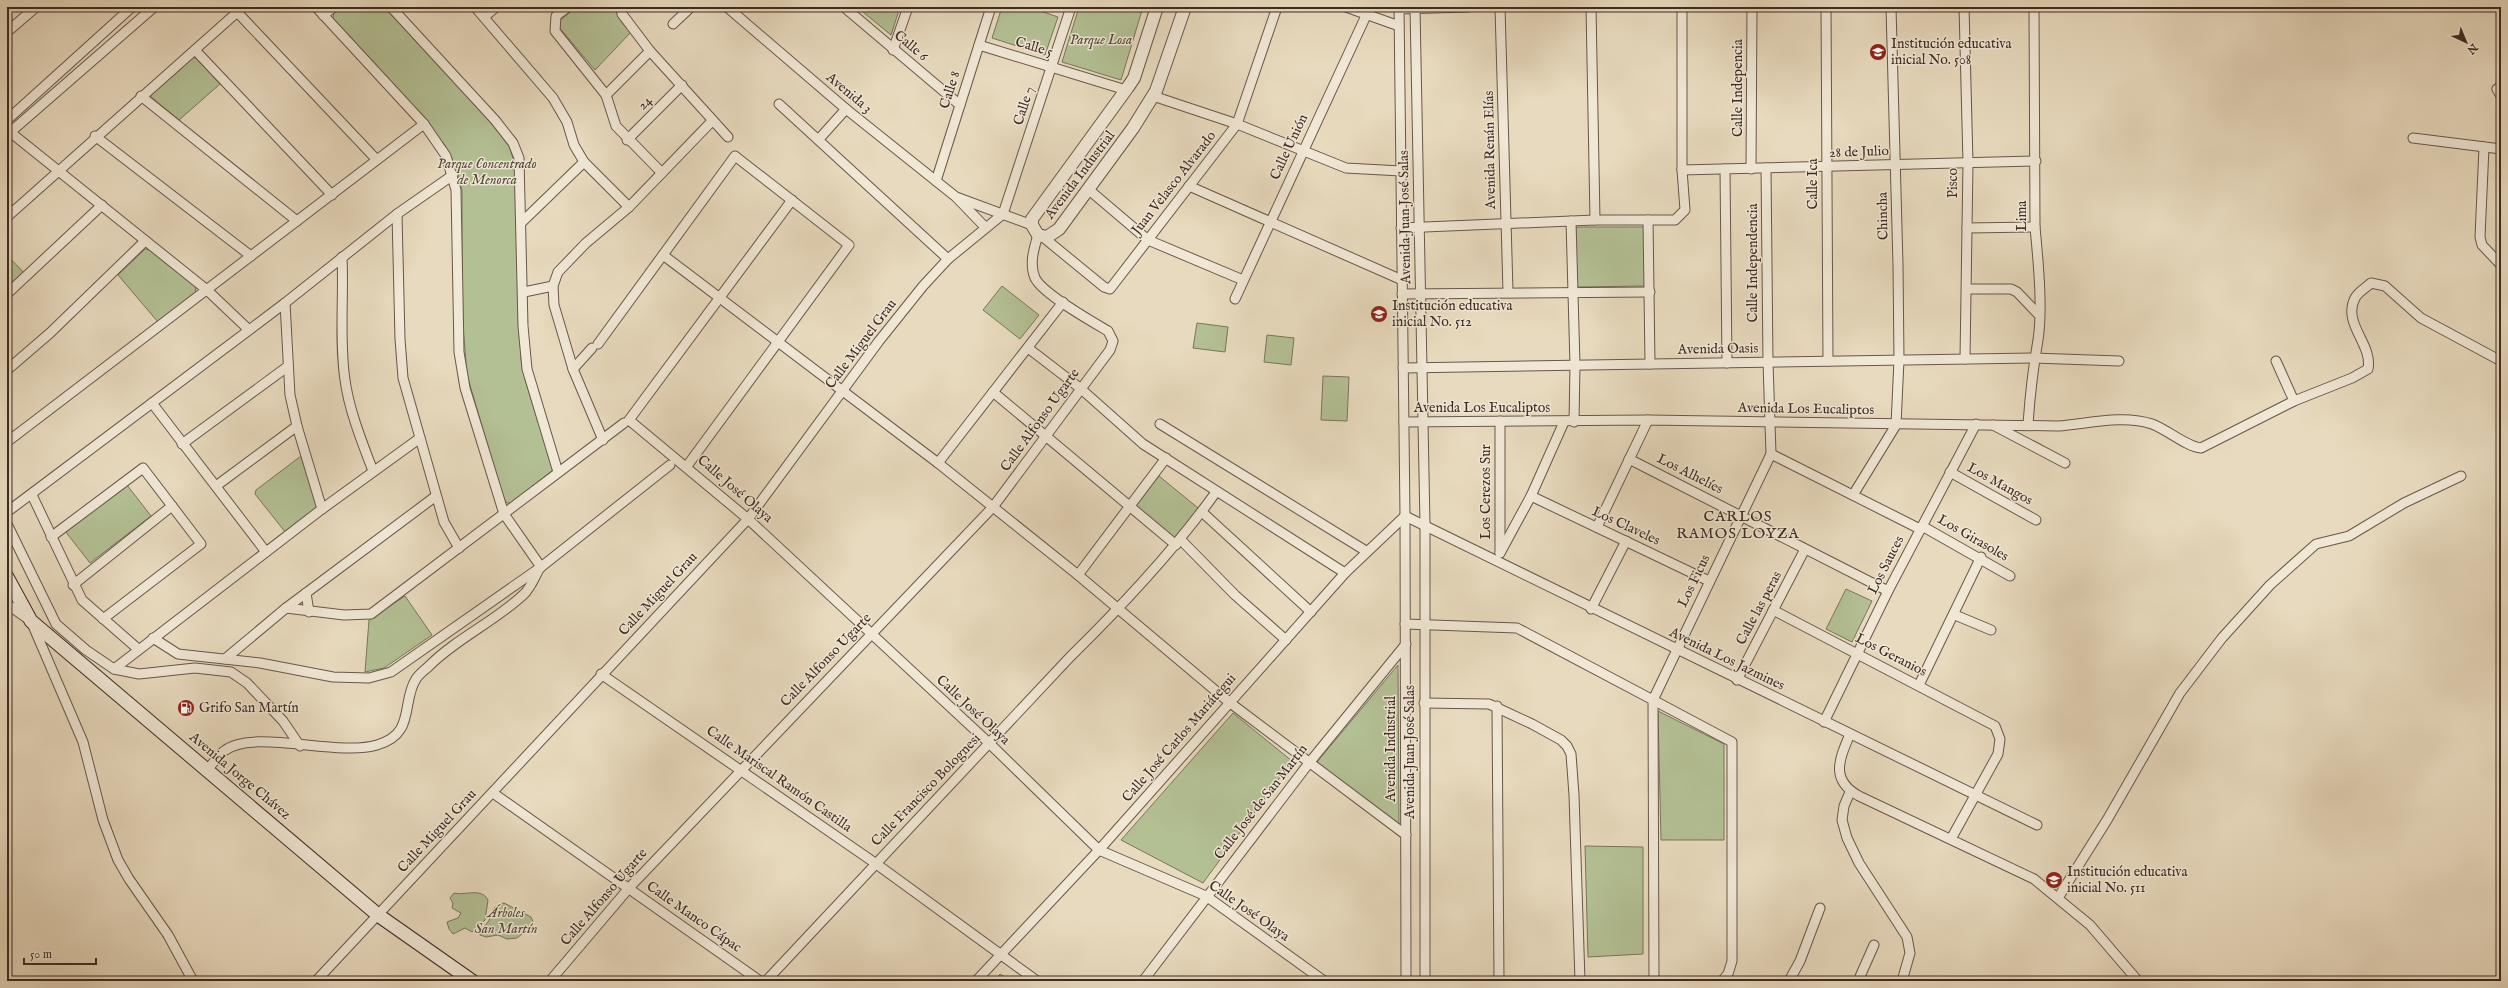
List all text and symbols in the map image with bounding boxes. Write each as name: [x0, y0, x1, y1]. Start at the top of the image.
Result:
north arrow: [2446, 22, 2486, 62]
street label: Calle 6: [890, 27, 933, 66]
park label: Parque Losa: [1070, 31, 1132, 49]
street label: Calle 5: [1013, 33, 1055, 61]
place label: Institución educativa inicial No. 508: [1891, 35, 2013, 69]
street label: Calle Indepencia: [1729, 38, 1747, 137]
text: N: [2464, 39, 2481, 57]
school or university icon: Institución educativa inicial No. 508: [1868, 42, 1888, 62]
street label: Avenida 3: [822, 68, 876, 117]
street label: Calle 8: [935, 69, 965, 111]
street label: Calle 7: [1009, 84, 1039, 128]
street label: Avenida Renán Elías: [1480, 90, 1500, 211]
street label: 24: [634, 92, 656, 114]
street label: Calle Unión: [1266, 111, 1312, 183]
street label: Avenida Industrial: [1040, 127, 1119, 224]
street label: Juan Velasco Alvarado: [1127, 127, 1220, 240]
street label: 28 de Julio: [1829, 142, 1890, 162]
street label: Avenida Juan José Salas: [1395, 150, 1415, 285]
park label: Parque Concentrado de Menorca: [437, 155, 537, 189]
street label: Calle Ica: [1804, 157, 1822, 210]
street label: Pisco: [1944, 167, 1962, 198]
street label: Chincha: [1874, 191, 1892, 240]
street label: Lima: [2013, 200, 2031, 231]
street label: Calle Independencia: [1744, 202, 1762, 323]
street label: Calle Miguel Grau: [821, 296, 901, 392]
place label: Institución educativa inicial No. 512: [1392, 297, 1514, 331]
school or university icon: Institución educativa inicial No. 512: [1369, 304, 1389, 324]
street label: Avenida Oasis: [1677, 339, 1759, 359]
street label: Calle Alfonso Ugarte: [996, 364, 1084, 475]
street label: Avenida Los Eucaliptos: [1413, 399, 1550, 417]
street label: Avenida Los Eucaliptos: [1737, 399, 1874, 419]
street label: Los Cerezos Sur: [1477, 444, 1495, 540]
street label: Los Alhelíes: [1654, 450, 1726, 498]
street label: Calle José Olaya: [693, 451, 777, 527]
street label: Los Mangos: [1964, 459, 2036, 509]
street label: Los Claveles: [1589, 502, 1663, 550]
district label: CARLOS RAMOS LOYZA: [1676, 507, 1800, 543]
street label: Los Girasoles: [1934, 510, 2012, 566]
street label: Los Sauces: [1864, 533, 1908, 597]
street label: Calle Miguel Grau: [615, 548, 701, 640]
street label: Los Ficus: [1674, 552, 1714, 610]
street label: Calle las peras: [1732, 568, 1786, 648]
street label: Calle Alfonso Ugarte: [777, 609, 876, 711]
street label: Avenida Los Jazmines: [1665, 623, 1788, 695]
street label: Los Geranios: [1852, 629, 1930, 681]
street label: Calle José Carlos Mariátegui: [1118, 670, 1240, 806]
street label: Calle José Olaya: [932, 671, 1014, 749]
street label: Avenida Juan José Salas: [1401, 685, 1419, 820]
street label: Avenida Industrial: [1382, 696, 1400, 803]
fuel station icon: Grifo San Martín: [176, 698, 196, 718]
place label: Grifo San Martín: [199, 699, 299, 717]
street label: Calle Mariscal Ramón Castilla: [703, 722, 856, 837]
street label: Avenida Jorge Chávez: [185, 728, 295, 824]
street label: Calle Francisco Bolognesi: [867, 730, 985, 850]
street label: Calle José de San Martín: [1210, 740, 1312, 863]
street label: Calle Miguel Grau: [394, 785, 480, 877]
street label: Calle Alfonso Ugarte: [557, 844, 652, 949]
place label: Institución educativa inicial No. 511: [2067, 863, 2189, 897]
school or university icon: Institución educativa inicial No. 511: [2044, 870, 2064, 890]
street label: Calle José Olaya: [1205, 876, 1294, 946]
street label: Calle Manco Cápac: [643, 877, 745, 957]
park label: Árboles San Martín: [474, 904, 538, 938]
scale bar: [24, 940, 96, 966]
text: 50 m: [30, 947, 52, 962]

